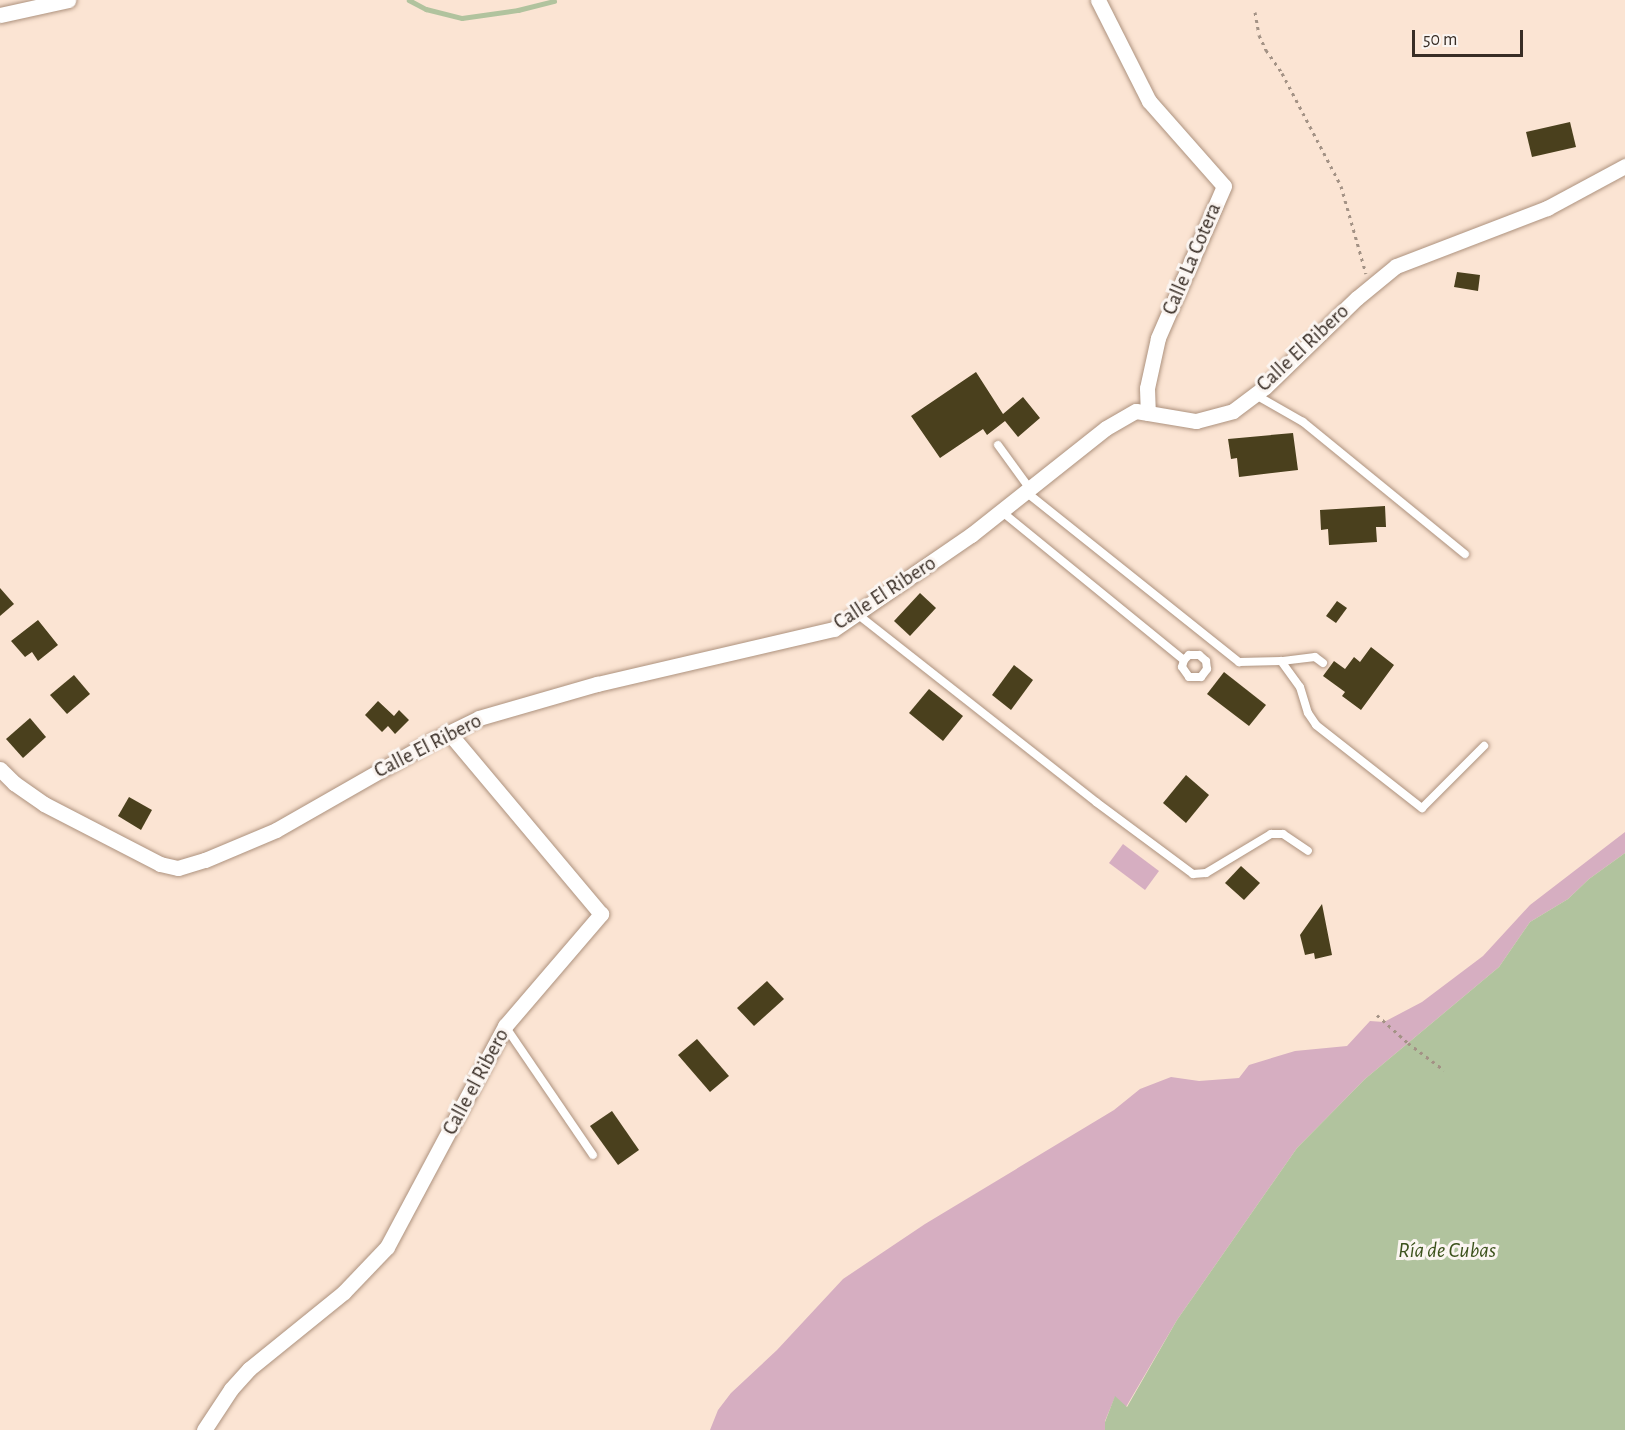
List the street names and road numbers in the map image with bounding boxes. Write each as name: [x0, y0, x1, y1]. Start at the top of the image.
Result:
street label: Calle La Cotera: [1157, 199, 1227, 319]
street label: Calle El Ribero: [1252, 299, 1354, 397]
street label: Calle El Ribero: [829, 551, 941, 635]
street label: Calle El Ribero: [370, 708, 486, 784]
street label: Calle el Ribero: [437, 1025, 515, 1139]

